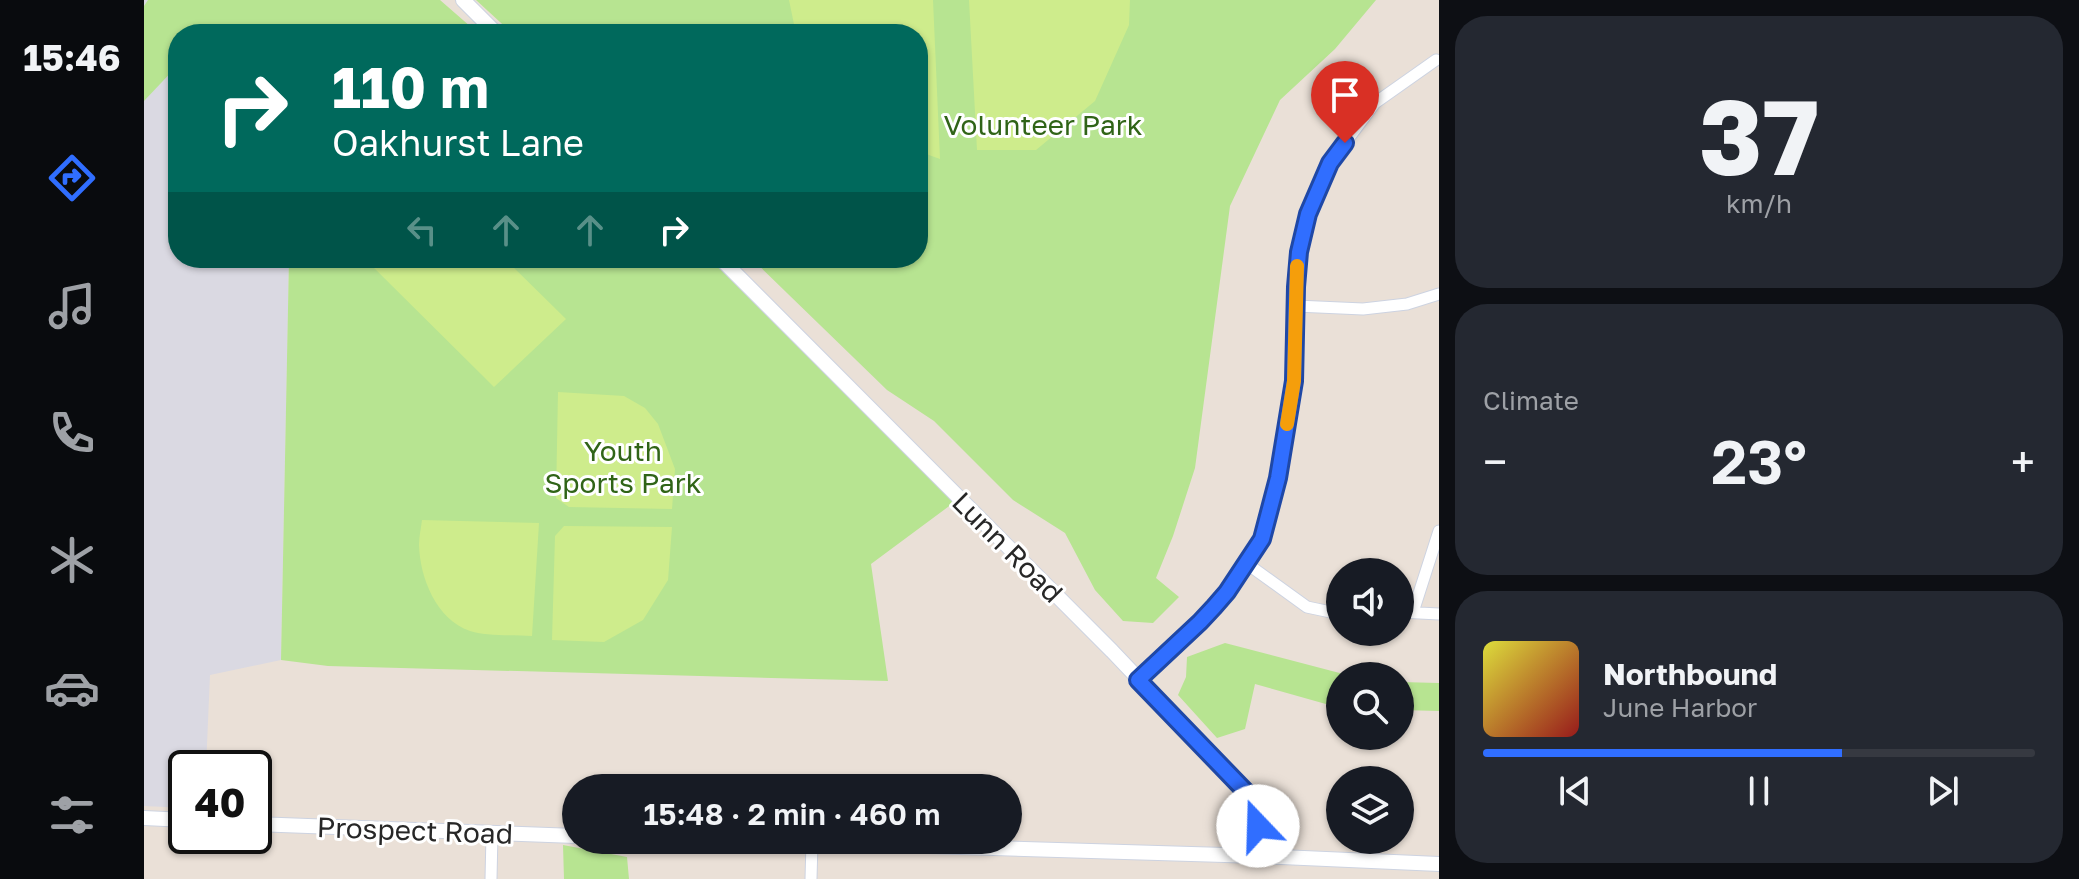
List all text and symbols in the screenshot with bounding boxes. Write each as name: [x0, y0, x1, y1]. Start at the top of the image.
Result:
text: 15:46: [23, 36, 121, 79]
text: 110 m: [332, 53, 489, 120]
icon: right: [200, 56, 304, 160]
pin: [1311, 61, 1379, 143]
icon: arrive: [1323, 73, 1367, 117]
text: 37: [1699, 73, 1819, 198]
park label: Volunteer Park: [944, 108, 1143, 141]
text: Oakhurst Lane: [332, 121, 584, 164]
icon: directions: [44, 150, 100, 206]
text: km/h: [1726, 188, 1792, 219]
icon: left: [400, 208, 444, 252]
icon: ahead: [484, 208, 528, 252]
icon: ahead: [568, 208, 612, 252]
icon: right: [652, 208, 696, 252]
icon: music: [44, 278, 100, 334]
text: Climate: [1483, 385, 1579, 416]
icon: phone: [44, 405, 100, 461]
text: 23°: [1711, 425, 1807, 497]
park label: Youth Sports Park: [544, 434, 702, 499]
text: −: [1483, 435, 1507, 488]
text: +: [2011, 435, 2035, 488]
street label: Lunn Road: [946, 485, 1070, 609]
icon: climate: [44, 532, 100, 588]
map controls: [1326, 558, 1414, 854]
button: sound: [1326, 558, 1414, 646]
text: Northbound: [1603, 656, 1777, 692]
icon: car: [44, 660, 100, 716]
button: search: [1326, 662, 1414, 750]
text: June Harbor: [1603, 692, 1757, 723]
speed limit sign: 40: [168, 750, 272, 854]
button: layers: [1326, 766, 1414, 854]
icon: previous: [1553, 769, 1597, 813]
icon: pause: [1737, 769, 1781, 813]
icon: next: [1921, 769, 1965, 813]
position arrow: [1216, 784, 1300, 868]
icon: filters: [44, 787, 100, 843]
text: 15:48 · 2 min · 460 m: [643, 796, 941, 832]
street label: Prospect Road: [316, 810, 514, 850]

